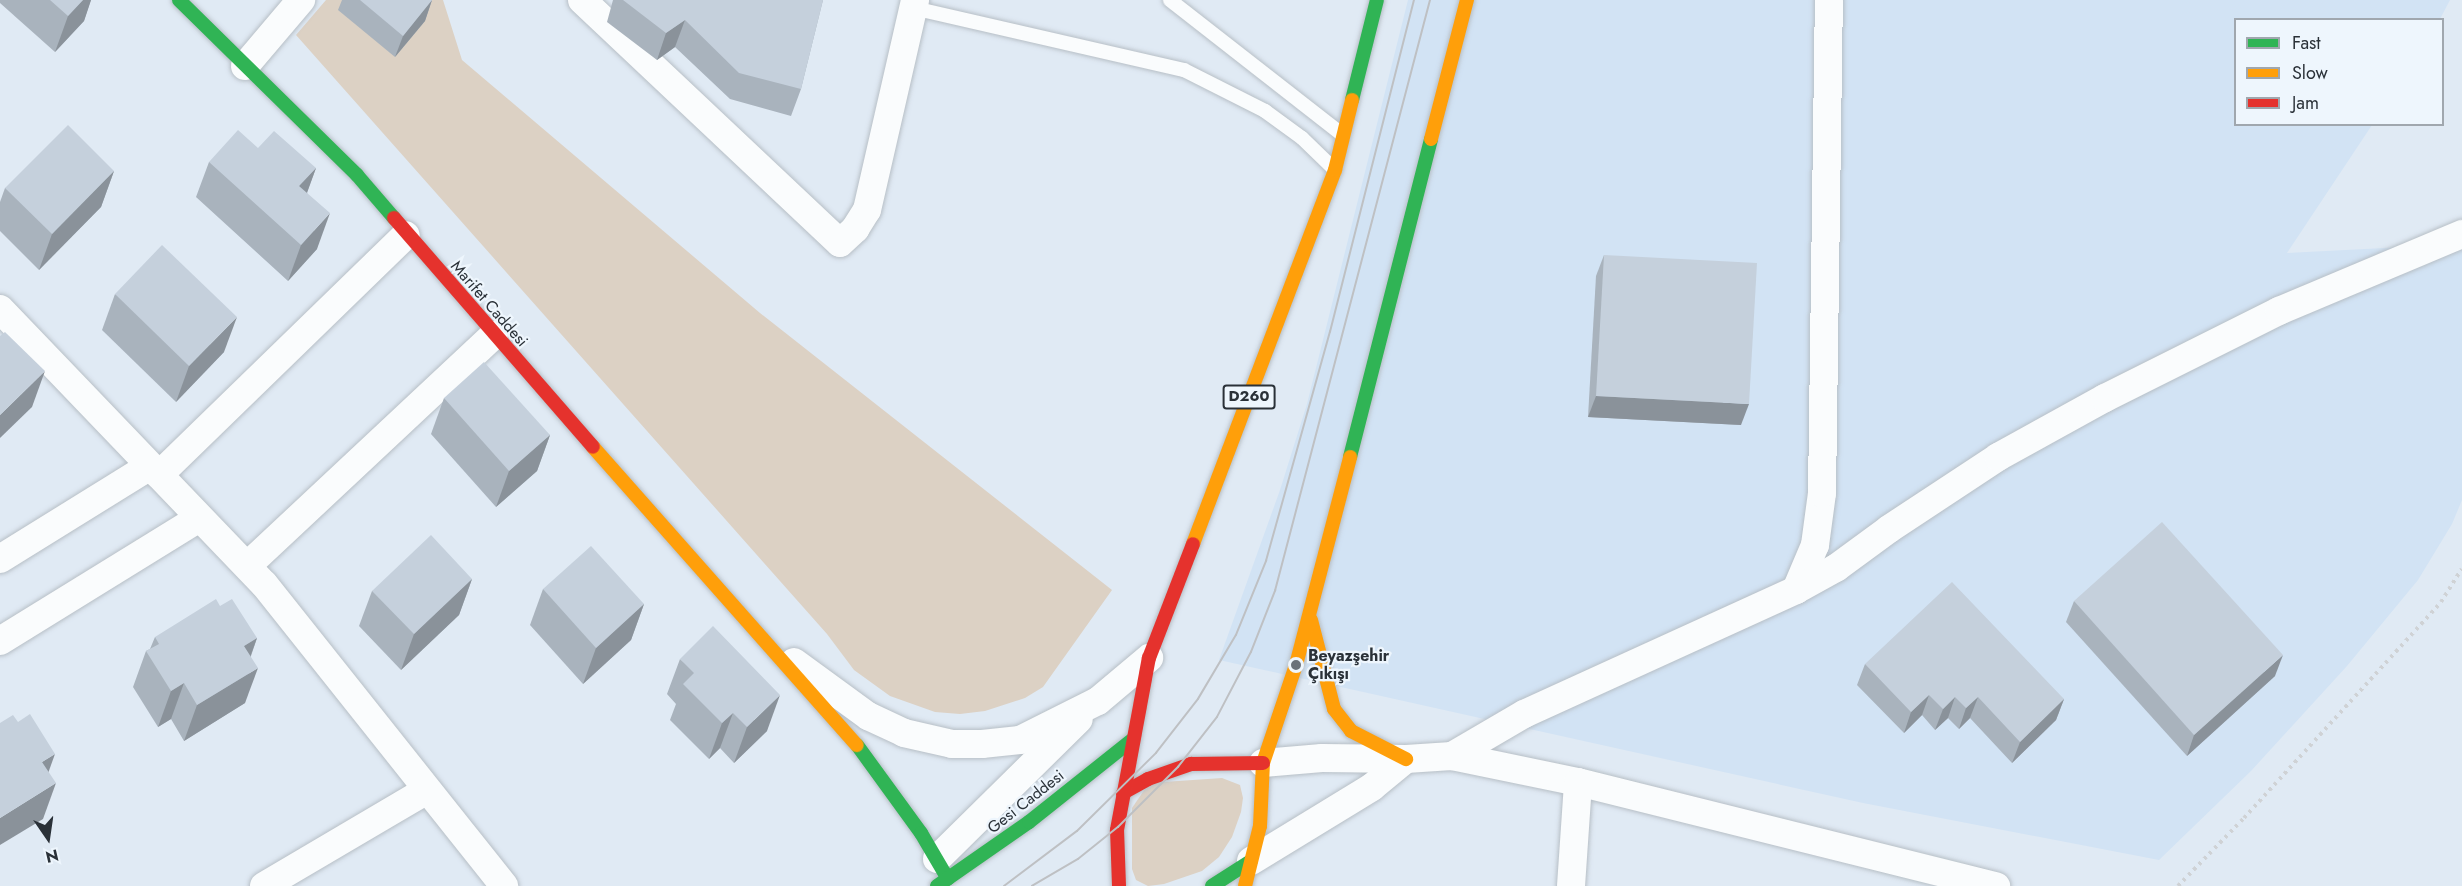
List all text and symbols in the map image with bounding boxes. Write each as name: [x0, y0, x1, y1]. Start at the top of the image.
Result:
legend: [2234, 18, 2444, 126]
text: Fast: [2292, 30, 2321, 56]
text: Slow: [2292, 60, 2328, 86]
text: Jam: [2292, 90, 2319, 116]
street label: Marifet Caddesi: [446, 257, 532, 351]
road number: D260: [1222, 385, 1276, 409]
place label: Beyazşehir Çıkışı: [1308, 646, 1389, 684]
marker: Beyazşehir Çıkışı: [1289, 658, 1303, 672]
street label: Gesi Caddesi: [984, 766, 1068, 838]
north arrow: [18, 808, 78, 868]
text: N: [43, 843, 61, 869]

